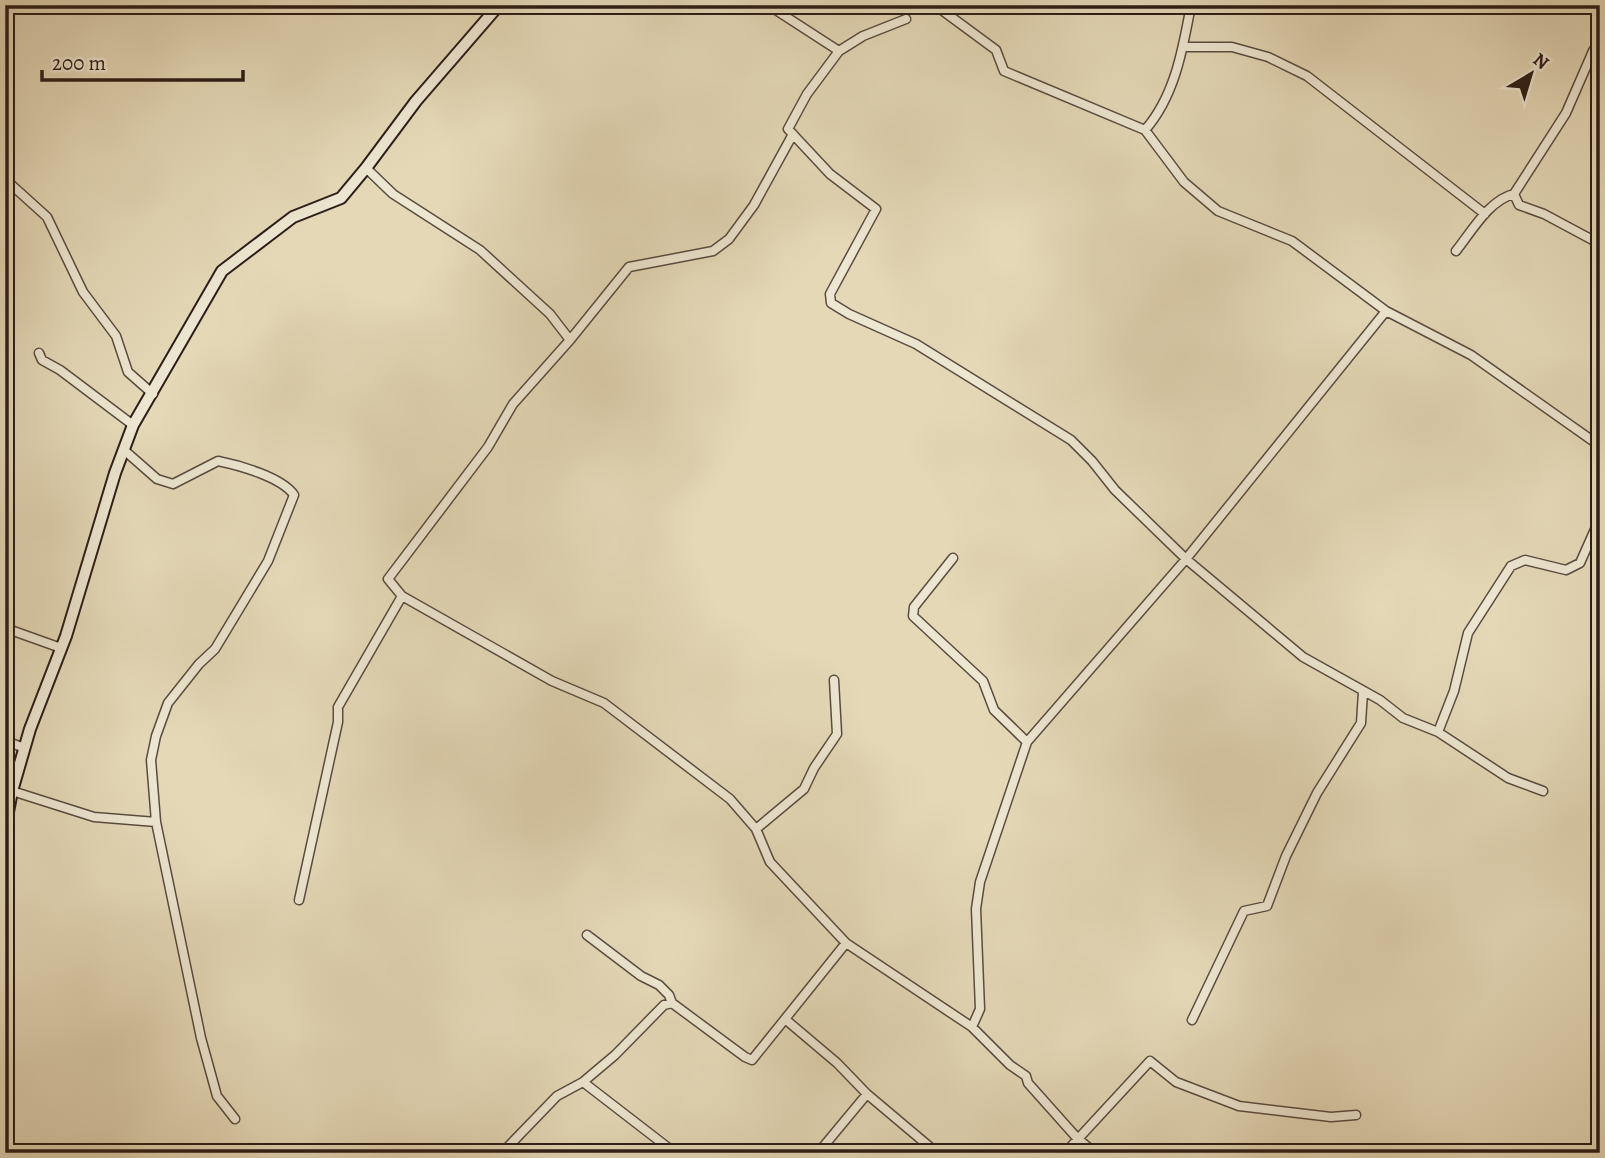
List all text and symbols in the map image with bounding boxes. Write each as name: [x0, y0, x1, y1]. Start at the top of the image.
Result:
scale bar: [42, 38, 243, 82]
north arrow: [1496, 38, 1566, 108]
text: N: [1527, 47, 1554, 76]
text: 200 m: [52, 49, 106, 77]

